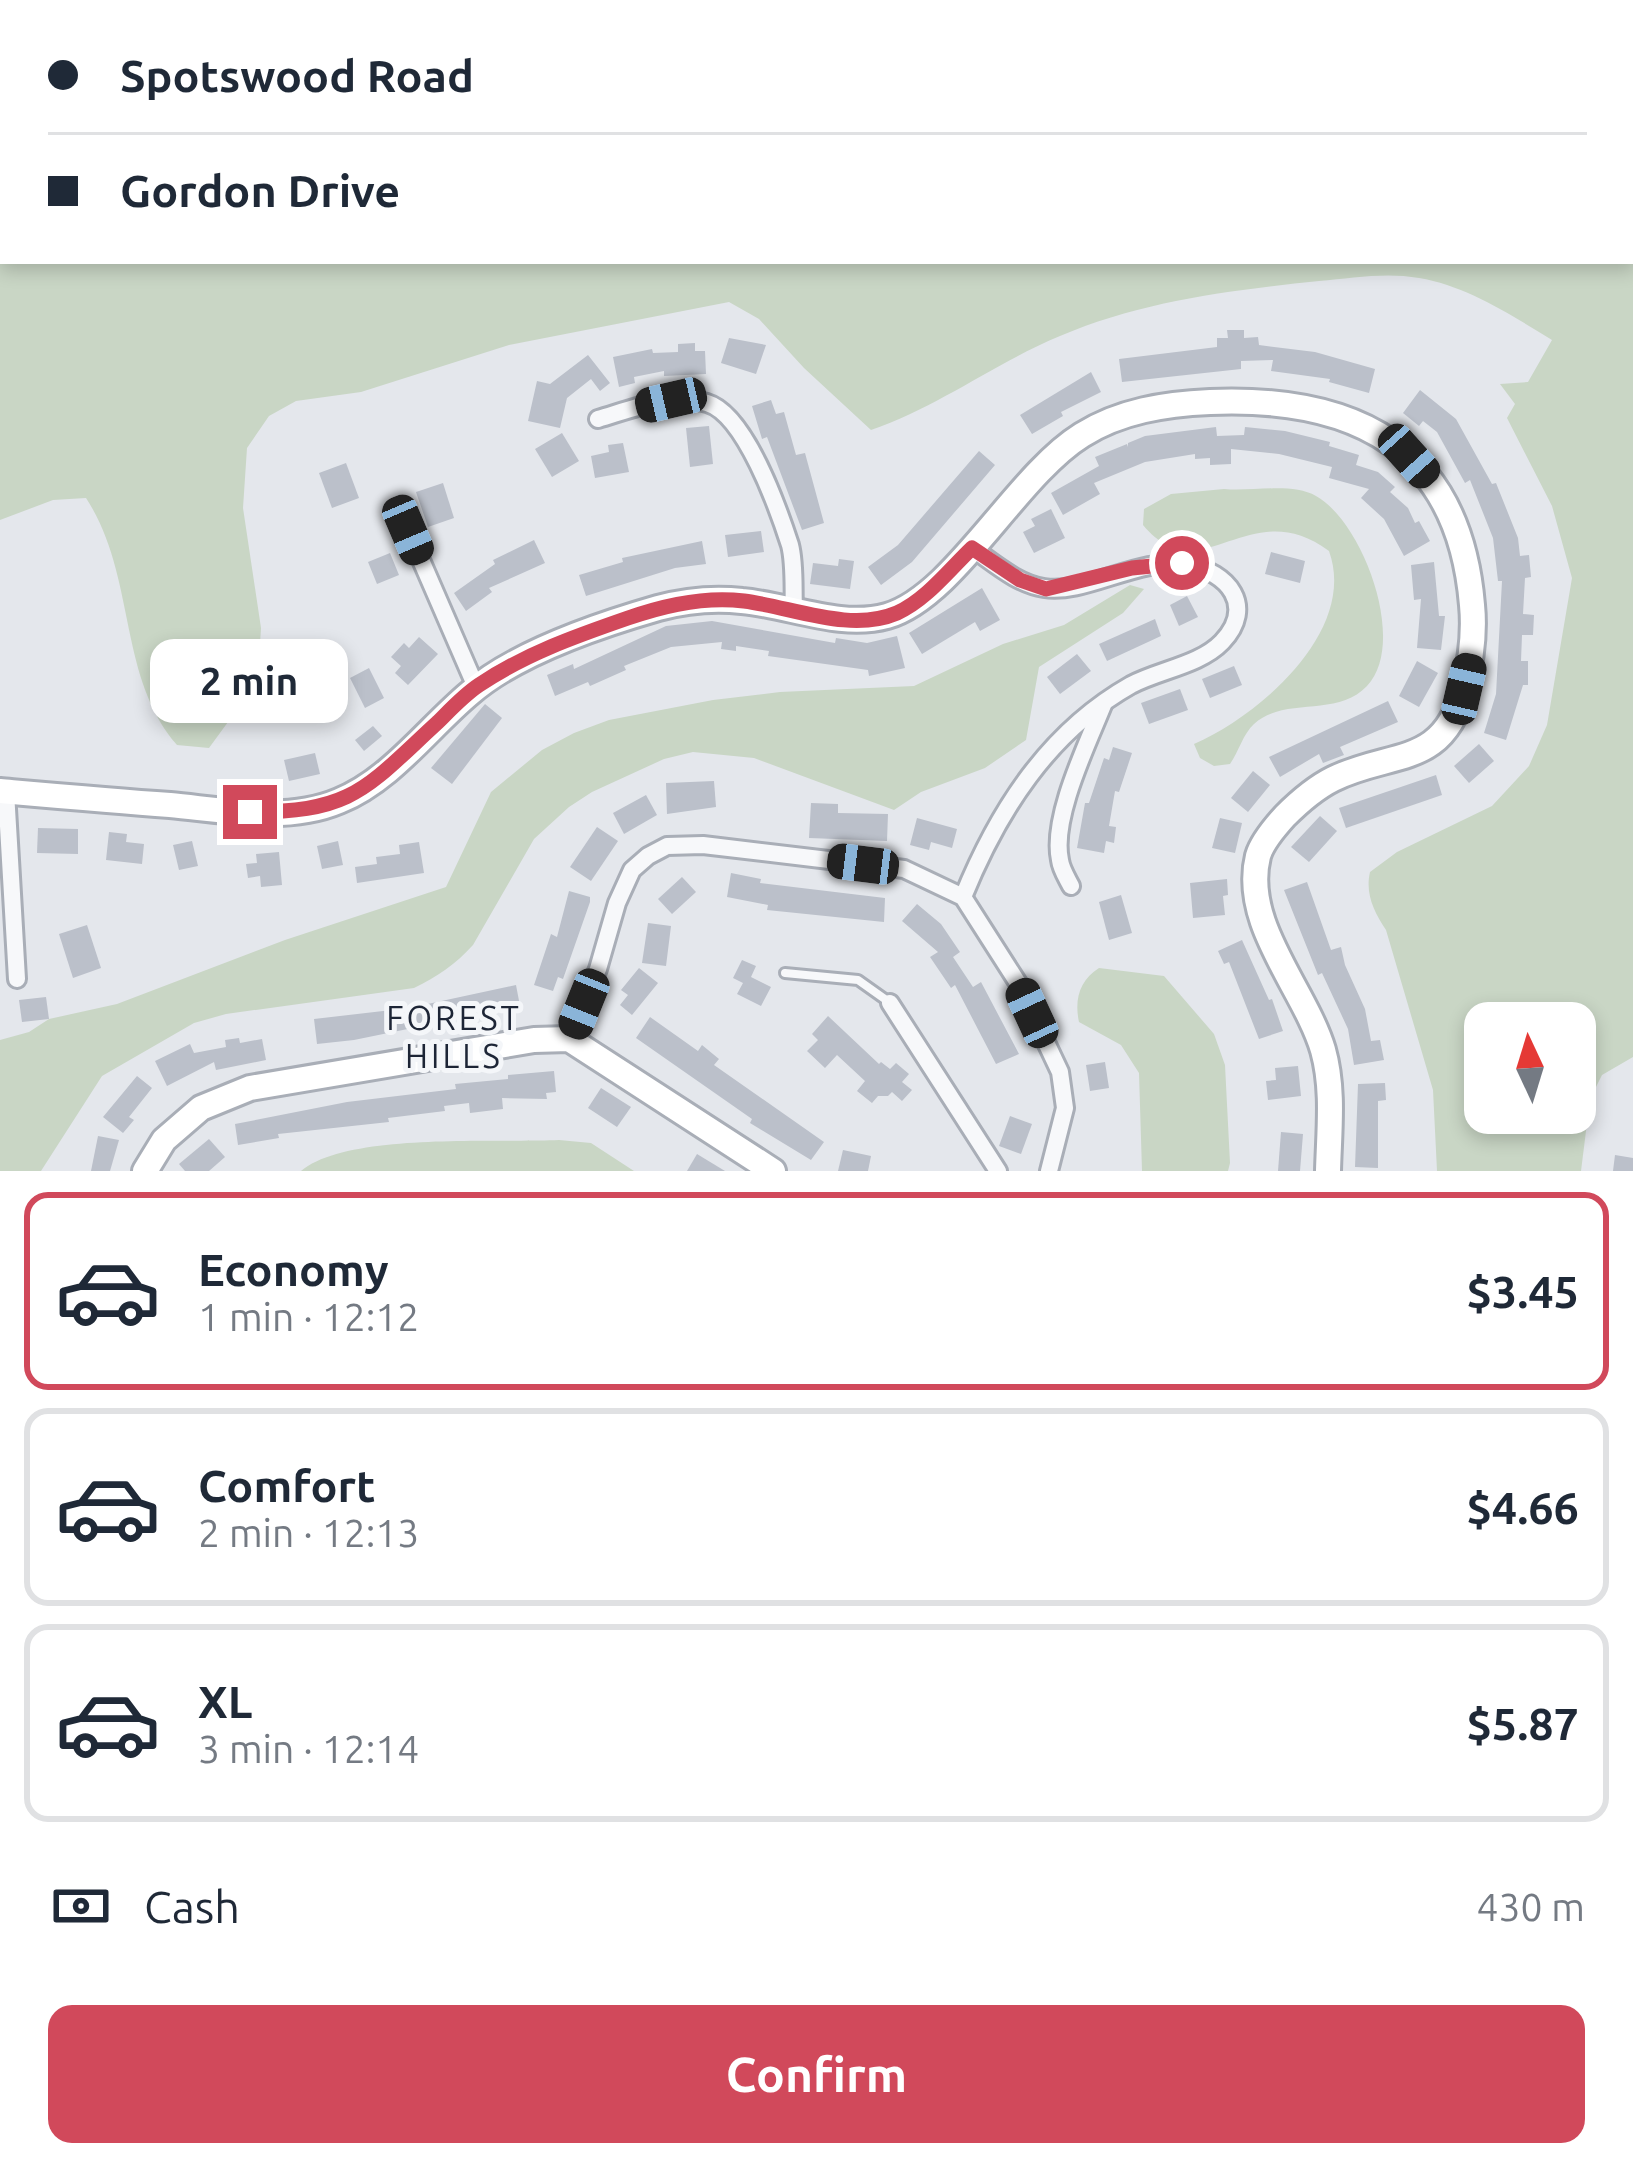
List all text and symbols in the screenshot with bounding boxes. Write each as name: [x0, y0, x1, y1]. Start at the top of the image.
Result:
text: Spotswood Road: [120, 50, 474, 101]
text: Gordon Drive: [120, 165, 400, 216]
car: [632, 374, 710, 426]
car: [1372, 417, 1446, 495]
car: [377, 490, 439, 570]
route start: [1155, 536, 1209, 590]
callout: 2 min: [151, 638, 349, 722]
car: [1438, 650, 1490, 728]
text: 2 min: [200, 659, 298, 702]
route end: [223, 785, 277, 839]
car: [825, 842, 901, 886]
car: [554, 964, 614, 1044]
car: [1000, 973, 1064, 1053]
district label: FOREST HILLS: [386, 999, 522, 1074]
north arrow: [1464, 1002, 1596, 1134]
map controls: [1464, 1002, 1596, 1134]
icon: car: [54, 1237, 162, 1345]
text: Economy: [198, 1244, 389, 1295]
text: $3.45: [1466, 1266, 1579, 1317]
text: 1 min · 12:12: [198, 1295, 419, 1338]
icon: car: [54, 1453, 162, 1561]
text: Comfort: [198, 1460, 375, 1511]
text: $4.66: [1466, 1482, 1579, 1533]
text: 2 min · 12:13: [198, 1511, 419, 1554]
icon: car: [54, 1669, 162, 1777]
text: XL: [198, 1676, 252, 1727]
text: $5.87: [1466, 1698, 1579, 1749]
text: 3 min · 12:14: [198, 1727, 419, 1770]
icon: cash: [48, 1873, 114, 1939]
text: Cash: [144, 1881, 240, 1932]
text: 430 m: [1476, 1885, 1585, 1928]
button: Confirm: [48, 2005, 1585, 2143]

